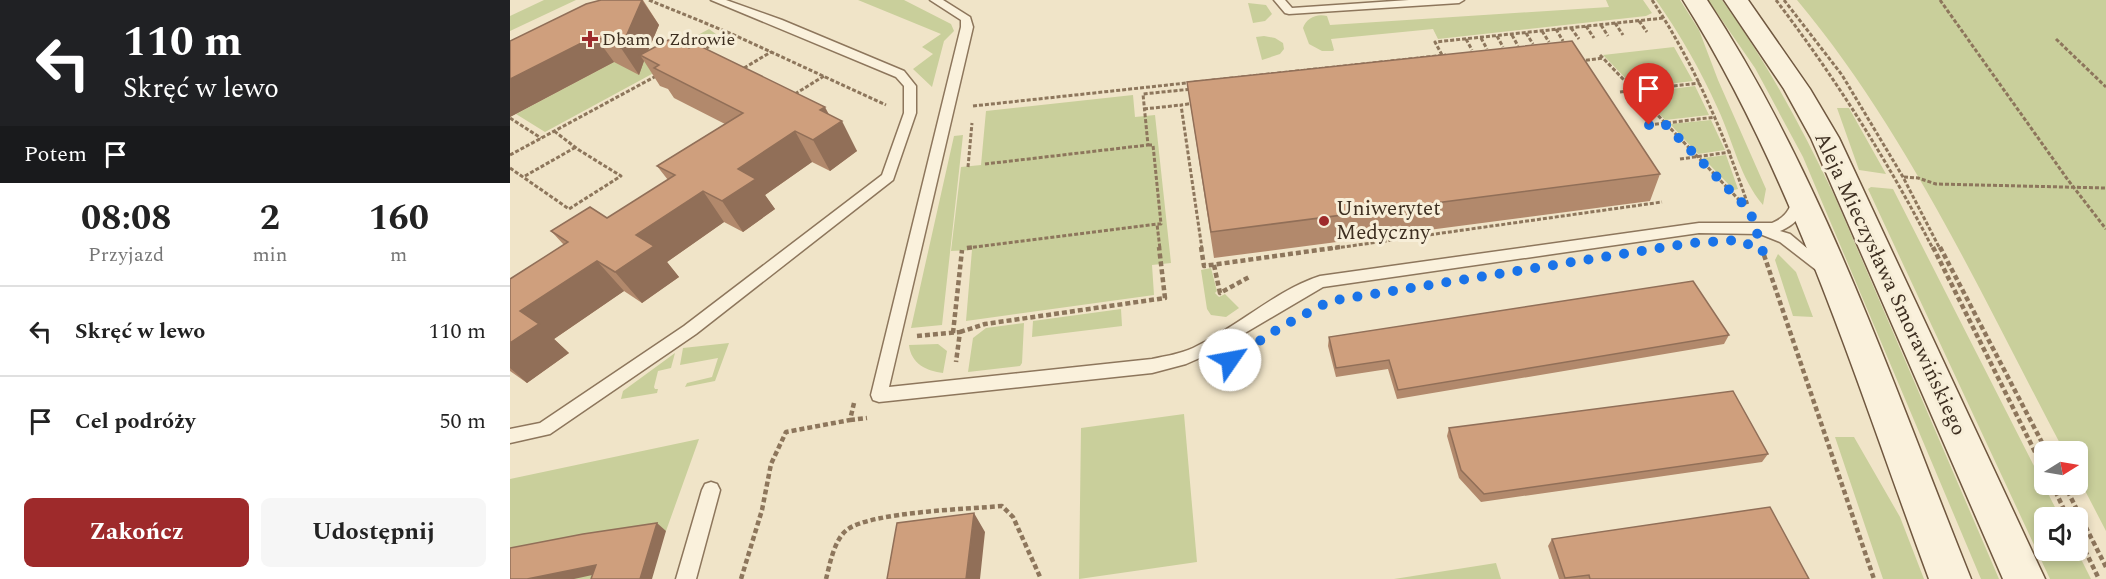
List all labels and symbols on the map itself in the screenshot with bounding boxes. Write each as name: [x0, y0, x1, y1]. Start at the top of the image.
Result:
place label: Dbam o Zdrowie: [602, 26, 735, 53]
marker: Dbam o Zdrowie: [583, 32, 597, 46]
pin: [1623, 63, 1674, 125]
street label: Aleja Mieczysława Smorawińskiego: [1805, 127, 1975, 441]
place label: Uniwerytet Medyczny: [1336, 193, 1441, 249]
marker: Uniwerytet Medyczny: [1317, 214, 1331, 228]
position arrow: [1198, 328, 1262, 392]
north arrow: [2034, 441, 2088, 495]

